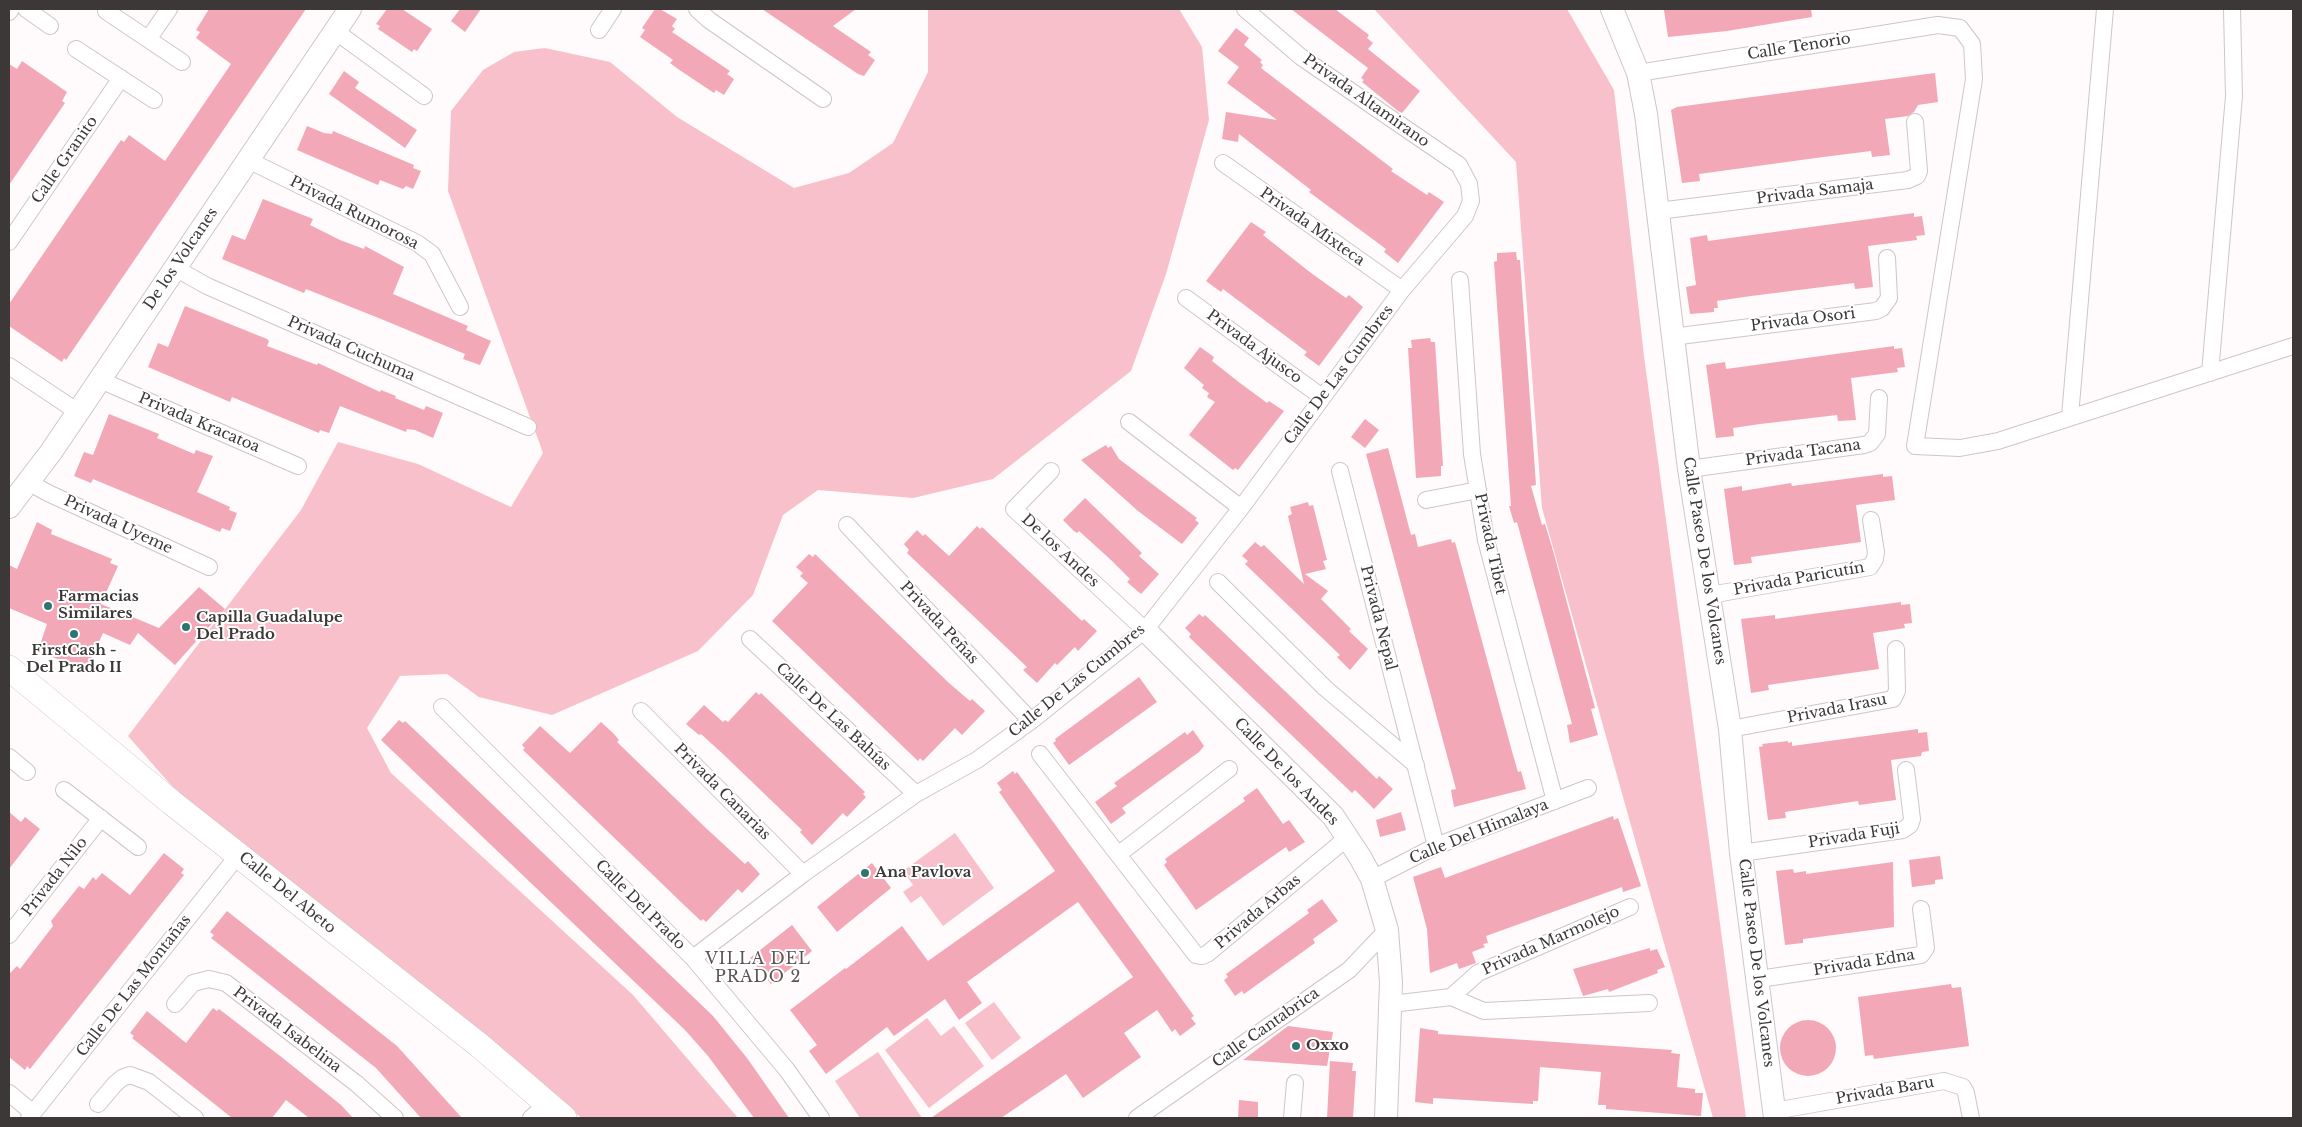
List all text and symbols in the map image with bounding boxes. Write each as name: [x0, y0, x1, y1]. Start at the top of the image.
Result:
street label: Calle Tenorio: [1746, 30, 1852, 64]
street label: Privada Altamirano: [1299, 51, 1433, 151]
street label: Calle Granito: [28, 113, 102, 207]
street label: Privada Rumorosa: [287, 173, 421, 253]
street label: Privada Samaja: [1755, 176, 1875, 208]
street label: Privada Mixteca: [1256, 184, 1368, 270]
street label: De los Volcanes: [140, 205, 222, 313]
street label: Calle De Las Cumbres: [1281, 302, 1397, 448]
street label: Privada Osori: [1750, 305, 1856, 335]
street label: Privada Ajusco: [1203, 306, 1305, 388]
street label: Privada Cuchuma: [285, 313, 417, 385]
street label: Privada Kracatoa: [136, 389, 262, 457]
street label: Privada Tacana: [1744, 436, 1862, 470]
street label: Calle Paseo De los Volcanes: [1679, 456, 1729, 666]
street label: Privada Uyeme: [61, 492, 175, 558]
street label: Privada Tibet: [1470, 492, 1510, 596]
street label: De los Andes: [1018, 511, 1102, 591]
street label: Privada Paricutín: [1732, 559, 1866, 599]
street label: Privada Nepal: [1356, 564, 1400, 672]
street label: Privada Peñas: [896, 578, 982, 668]
place label: Farmacias Similares: [58, 588, 139, 623]
marker: Farmacias Similares: [42, 600, 54, 612]
place label: Capilla Guadalupe Del Prado: [196, 609, 343, 644]
marker: Capilla Guadalupe Del Prado: [180, 621, 192, 633]
street label: Calle De Las Cumbres: [1005, 621, 1149, 741]
marker: FirstCash - Del Prado II: [68, 628, 80, 640]
place label: FirstCash - Del Prado II: [26, 642, 122, 677]
street label: Calle De Las Bahías: [772, 659, 894, 775]
street label: Privada Irasu: [1786, 691, 1888, 727]
street label: Calle De los Andes: [1230, 715, 1342, 829]
street label: Privada Canarias: [670, 740, 774, 844]
street label: Calle Del Himalaya: [1407, 796, 1551, 868]
street label: Privada Fuji: [1807, 820, 1901, 852]
street label: Privada Nilo: [18, 834, 92, 920]
street label: Calle Del Abeto: [235, 848, 339, 938]
street label: Calle Del Prado: [591, 856, 689, 954]
street label: Calle Paseo De los Volcanes: [1734, 858, 1778, 1068]
place label: Ana Pavlova: [875, 864, 971, 882]
marker: Ana Pavlova: [859, 867, 871, 879]
street label: Privada Arbas: [1212, 871, 1304, 953]
street label: Privada Marmolejo: [1480, 903, 1622, 979]
street label: Calle De Las Montañas: [73, 912, 195, 1060]
street label: Privada Edna: [1812, 946, 1916, 980]
district label: VILLA DEL PRADO 2: [704, 949, 812, 987]
street label: Privada Isabelina: [229, 983, 345, 1077]
street label: Calle Cantabrica: [1209, 984, 1323, 1072]
place label: Oxxo: [1306, 1037, 1349, 1055]
marker: Oxxo: [1290, 1040, 1302, 1052]
street label: Privada Baru: [1834, 1073, 1936, 1109]

